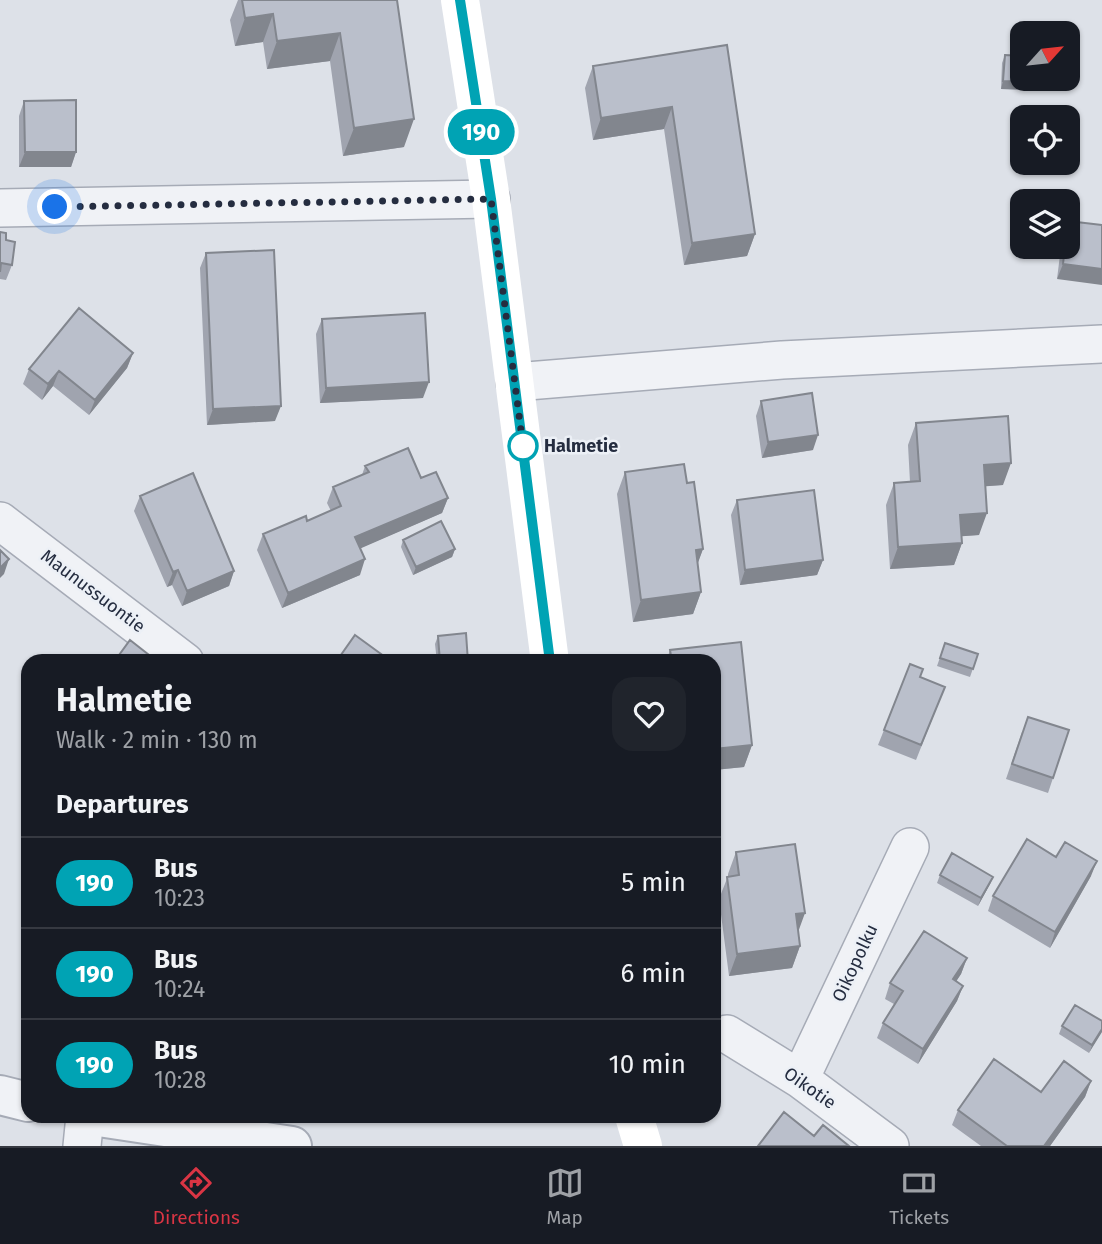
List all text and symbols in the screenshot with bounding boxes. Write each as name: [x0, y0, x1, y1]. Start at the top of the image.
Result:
north arrow: [1010, 21, 1080, 91]
map controls: [1010, 21, 1080, 259]
button: locate: [1010, 105, 1080, 175]
line badge: 190: [441, 109, 521, 155]
text: 190: [462, 118, 500, 146]
your location: [37, 189, 72, 224]
button: layers: [1010, 189, 1080, 259]
marker: Halmetie: [508, 431, 538, 461]
place label: Halmetie: [544, 435, 618, 457]
street label: Maunussuontie: [37, 545, 149, 637]
button: heart: [612, 677, 686, 751]
text: Halmetie: [56, 680, 192, 720]
text: Walk · 2 min · 130 m: [56, 726, 258, 754]
text: Departures: [56, 789, 189, 820]
text: Bus: [154, 853, 197, 884]
text: 5 min: [621, 867, 686, 898]
text: 190: [75, 869, 114, 897]
text: 10:23: [154, 884, 205, 912]
street label: Oikopolku: [827, 921, 883, 1005]
text: Bus: [154, 944, 197, 975]
text: 6 min: [620, 958, 686, 989]
text: 190: [75, 960, 114, 988]
text: 10:24: [154, 975, 205, 1003]
text: Bus: [154, 1035, 197, 1066]
text: 10 min: [608, 1049, 686, 1080]
text: 190: [75, 1051, 114, 1079]
street label: Oikotie: [780, 1062, 840, 1114]
text: 10:28: [154, 1066, 206, 1094]
tab: Directions: [153, 1164, 240, 1229]
tab: Map: [546, 1164, 584, 1229]
tab: Tickets: [889, 1164, 949, 1229]

